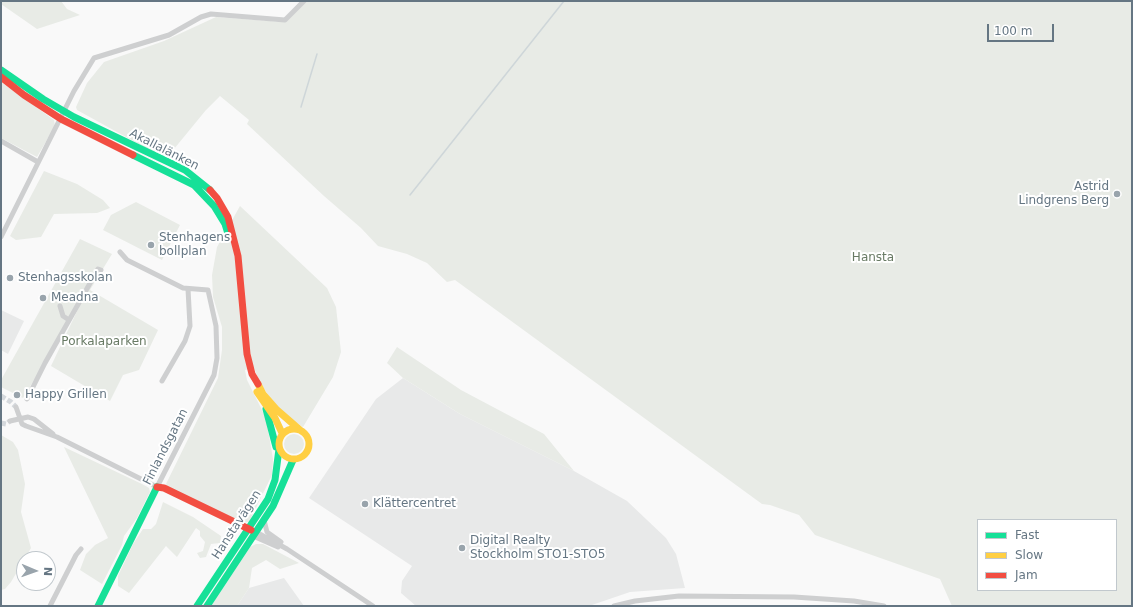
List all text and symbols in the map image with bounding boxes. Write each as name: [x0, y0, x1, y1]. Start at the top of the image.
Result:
scale bar: [989, 16, 1056, 42]
text: 100 m: [994, 24, 1032, 38]
street label: Akallalänken: [127, 126, 201, 174]
place label: Astrid Lindgrens Berg: [1018, 180, 1109, 208]
marker: Astrid Lindgrens Berg: [1112, 189, 1122, 199]
place label: Stenhagens bollplan: [159, 231, 230, 259]
marker: Stenhagens bollplan: [146, 240, 156, 250]
park label: Hansta: [852, 251, 894, 265]
place label: Stenhagsskolan: [18, 271, 113, 285]
marker: Stenhagsskolan: [5, 273, 15, 283]
place label: Meadna: [51, 291, 99, 305]
marker: Meadna: [38, 293, 48, 303]
park label: Porkalaparken: [61, 335, 147, 349]
place label: Happy Grillen: [25, 388, 107, 402]
marker: Happy Grillen: [12, 390, 22, 400]
street label: Finlandsgatan: [141, 406, 191, 488]
street label: Hanstavägen: [209, 488, 265, 562]
place label: Klättercentret: [373, 497, 456, 511]
marker: Klättercentret: [360, 499, 370, 509]
legend: [977, 519, 1117, 591]
text: Fast: [1015, 528, 1039, 542]
place label: Digital Realty Stockholm STO1-STO5: [470, 534, 605, 562]
marker: Digital Realty Stockholm STO1-STO5: [457, 543, 467, 553]
text: Slow: [1015, 548, 1043, 562]
north arrow: [16, 551, 56, 591]
text: N: [41, 567, 54, 576]
text: Jam: [1015, 568, 1038, 582]

